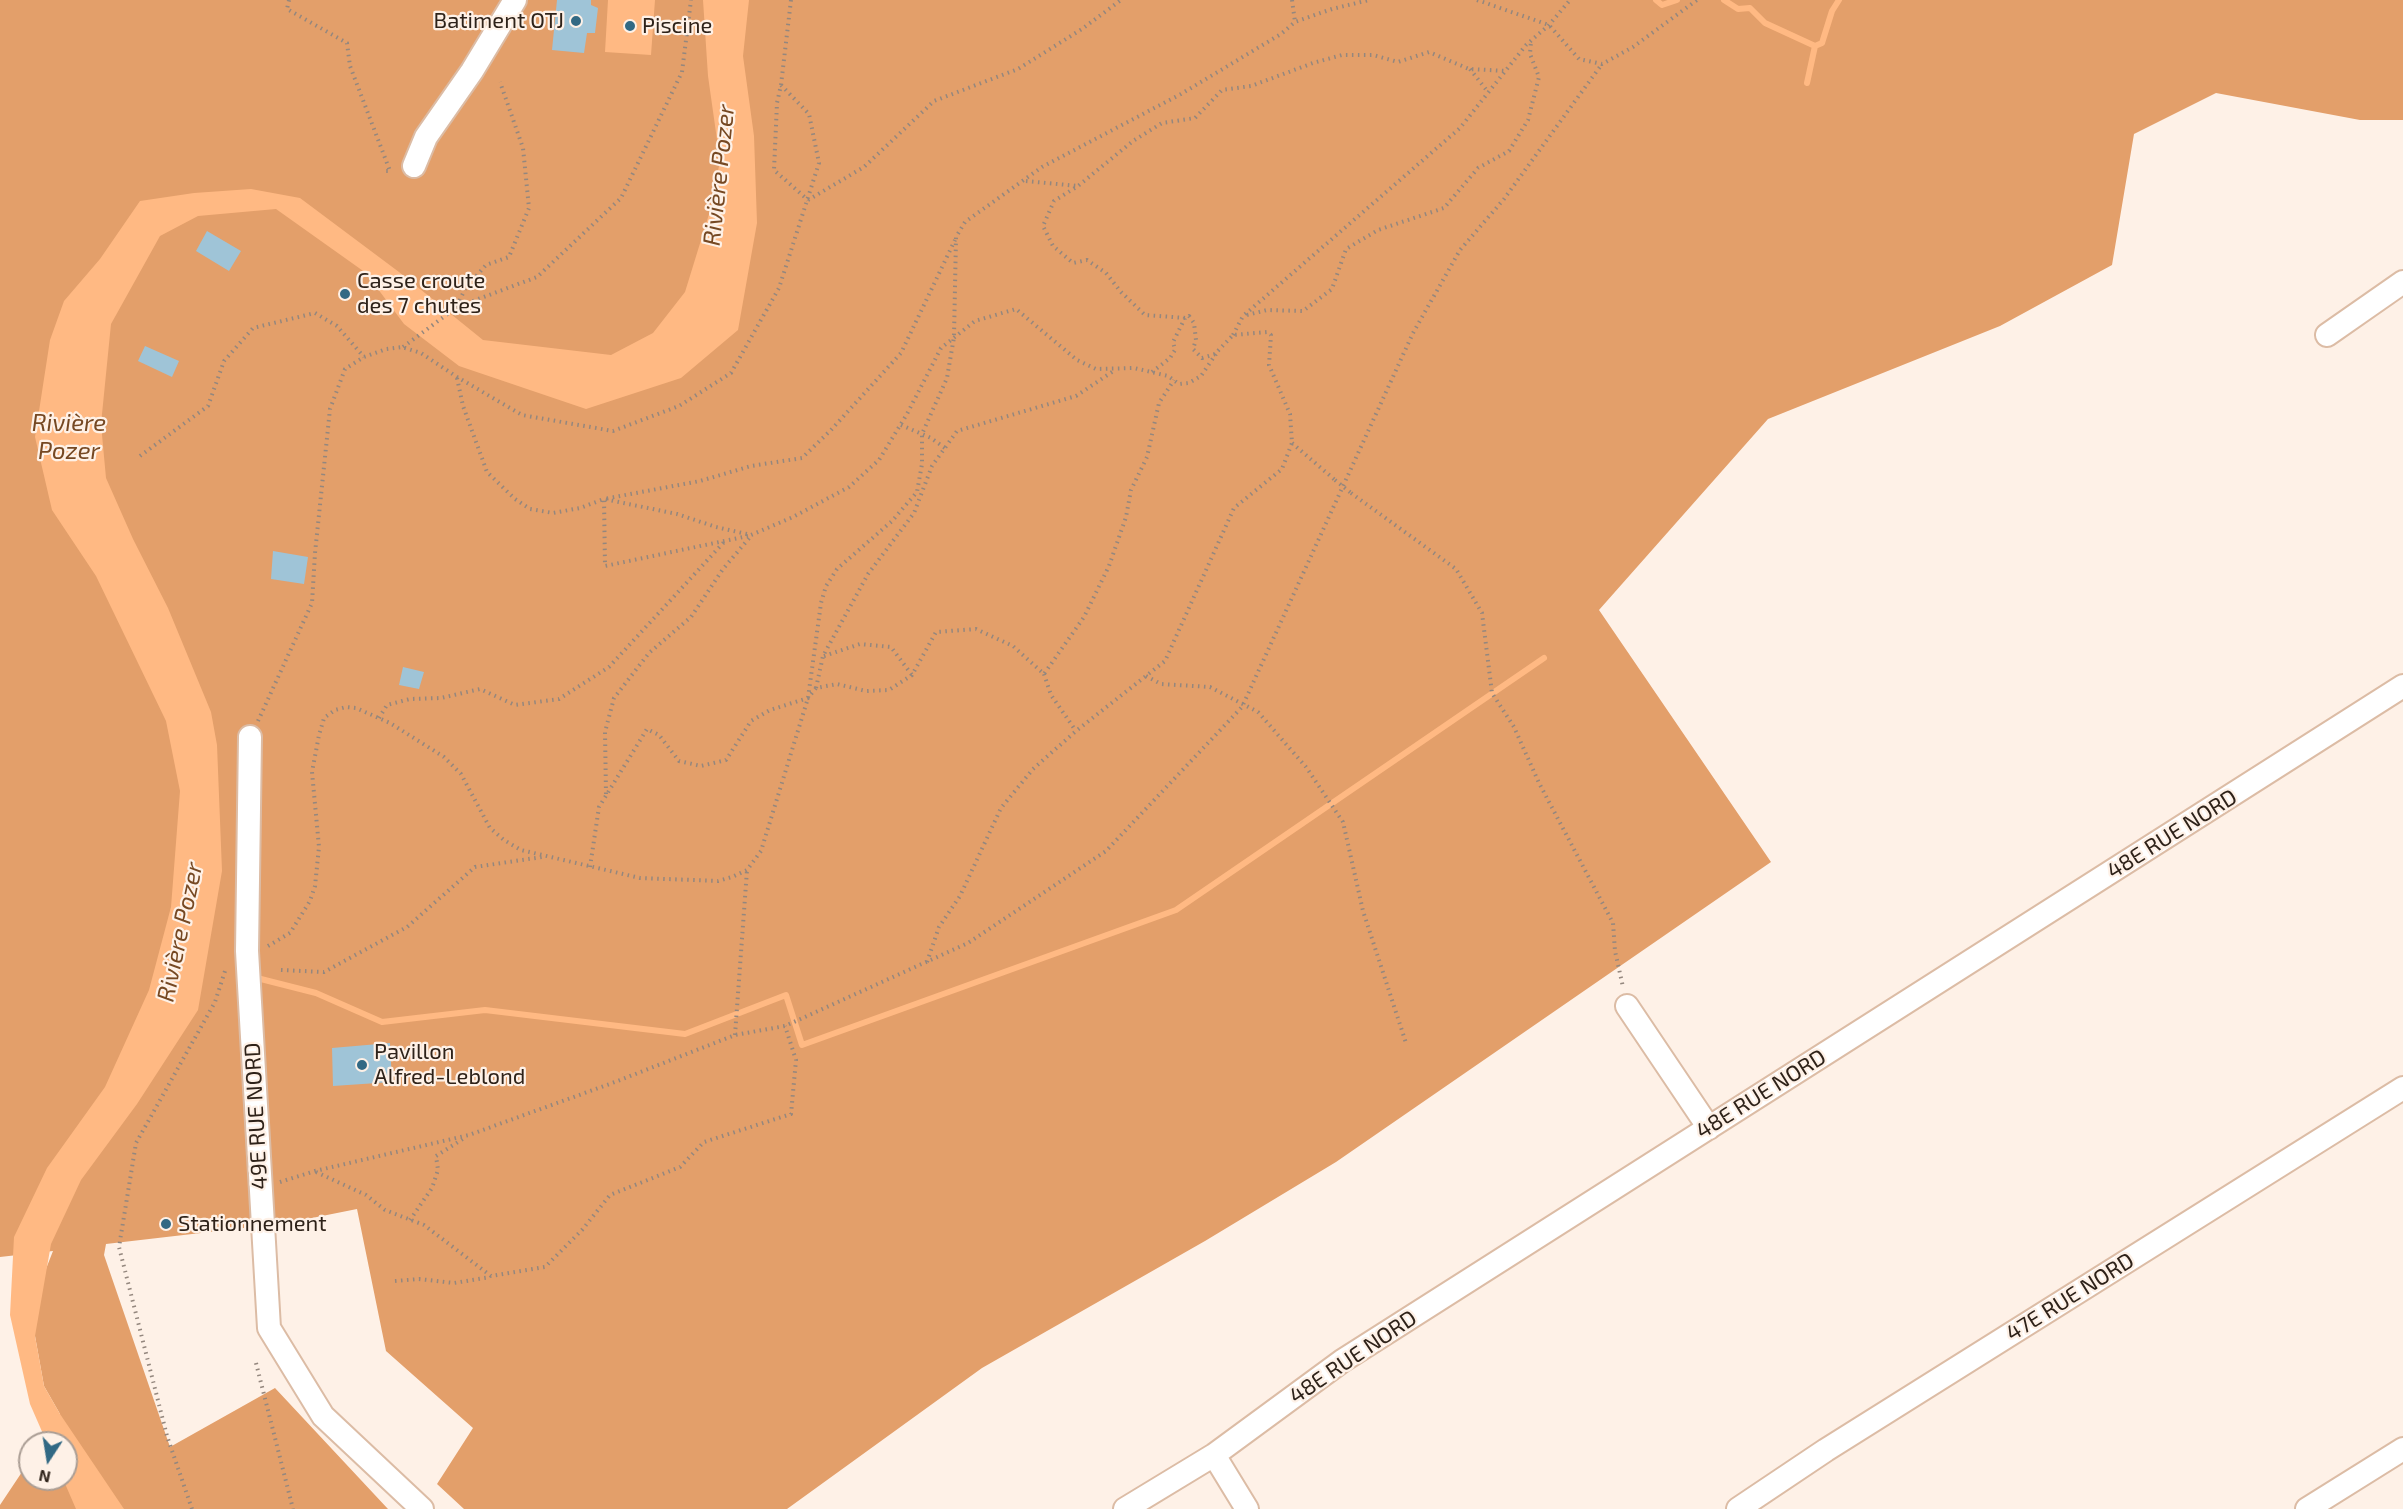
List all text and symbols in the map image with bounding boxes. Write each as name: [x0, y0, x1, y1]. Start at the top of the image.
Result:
place label: Batiment OTJ: [433, 8, 564, 34]
place label: Piscine: [642, 13, 712, 39]
marker: Batiment OTJ: [569, 14, 583, 28]
marker: Piscine: [623, 19, 637, 33]
water label: Rivière Pozer: [697, 103, 741, 247]
place label: Casse croute des 7 chutes: [357, 268, 485, 320]
marker: Casse croute des 7 chutes: [338, 287, 352, 301]
water label: Rivière Pozer: [32, 409, 106, 465]
street label: 48E RUE NORD: [2102, 784, 2242, 884]
water label: Rivière Pozer: [151, 860, 209, 1004]
place label: Pavillon Alfred-Leblond: [374, 1039, 525, 1090]
street label: 49E RUE NORD: [239, 1042, 273, 1190]
street label: 48E RUE NORD: [1691, 1044, 1831, 1144]
marker: Pavillon Alfred-Leblond: [355, 1058, 369, 1072]
place label: Stationnement: [178, 1211, 327, 1237]
marker: Stationnement: [159, 1217, 173, 1231]
street label: 47E RUE NORD: [2001, 1247, 2139, 1347]
street label: 48E RUE NORD: [1284, 1305, 1422, 1409]
north arrow: [18, 1431, 78, 1491]
text: N: [37, 1467, 52, 1488]

